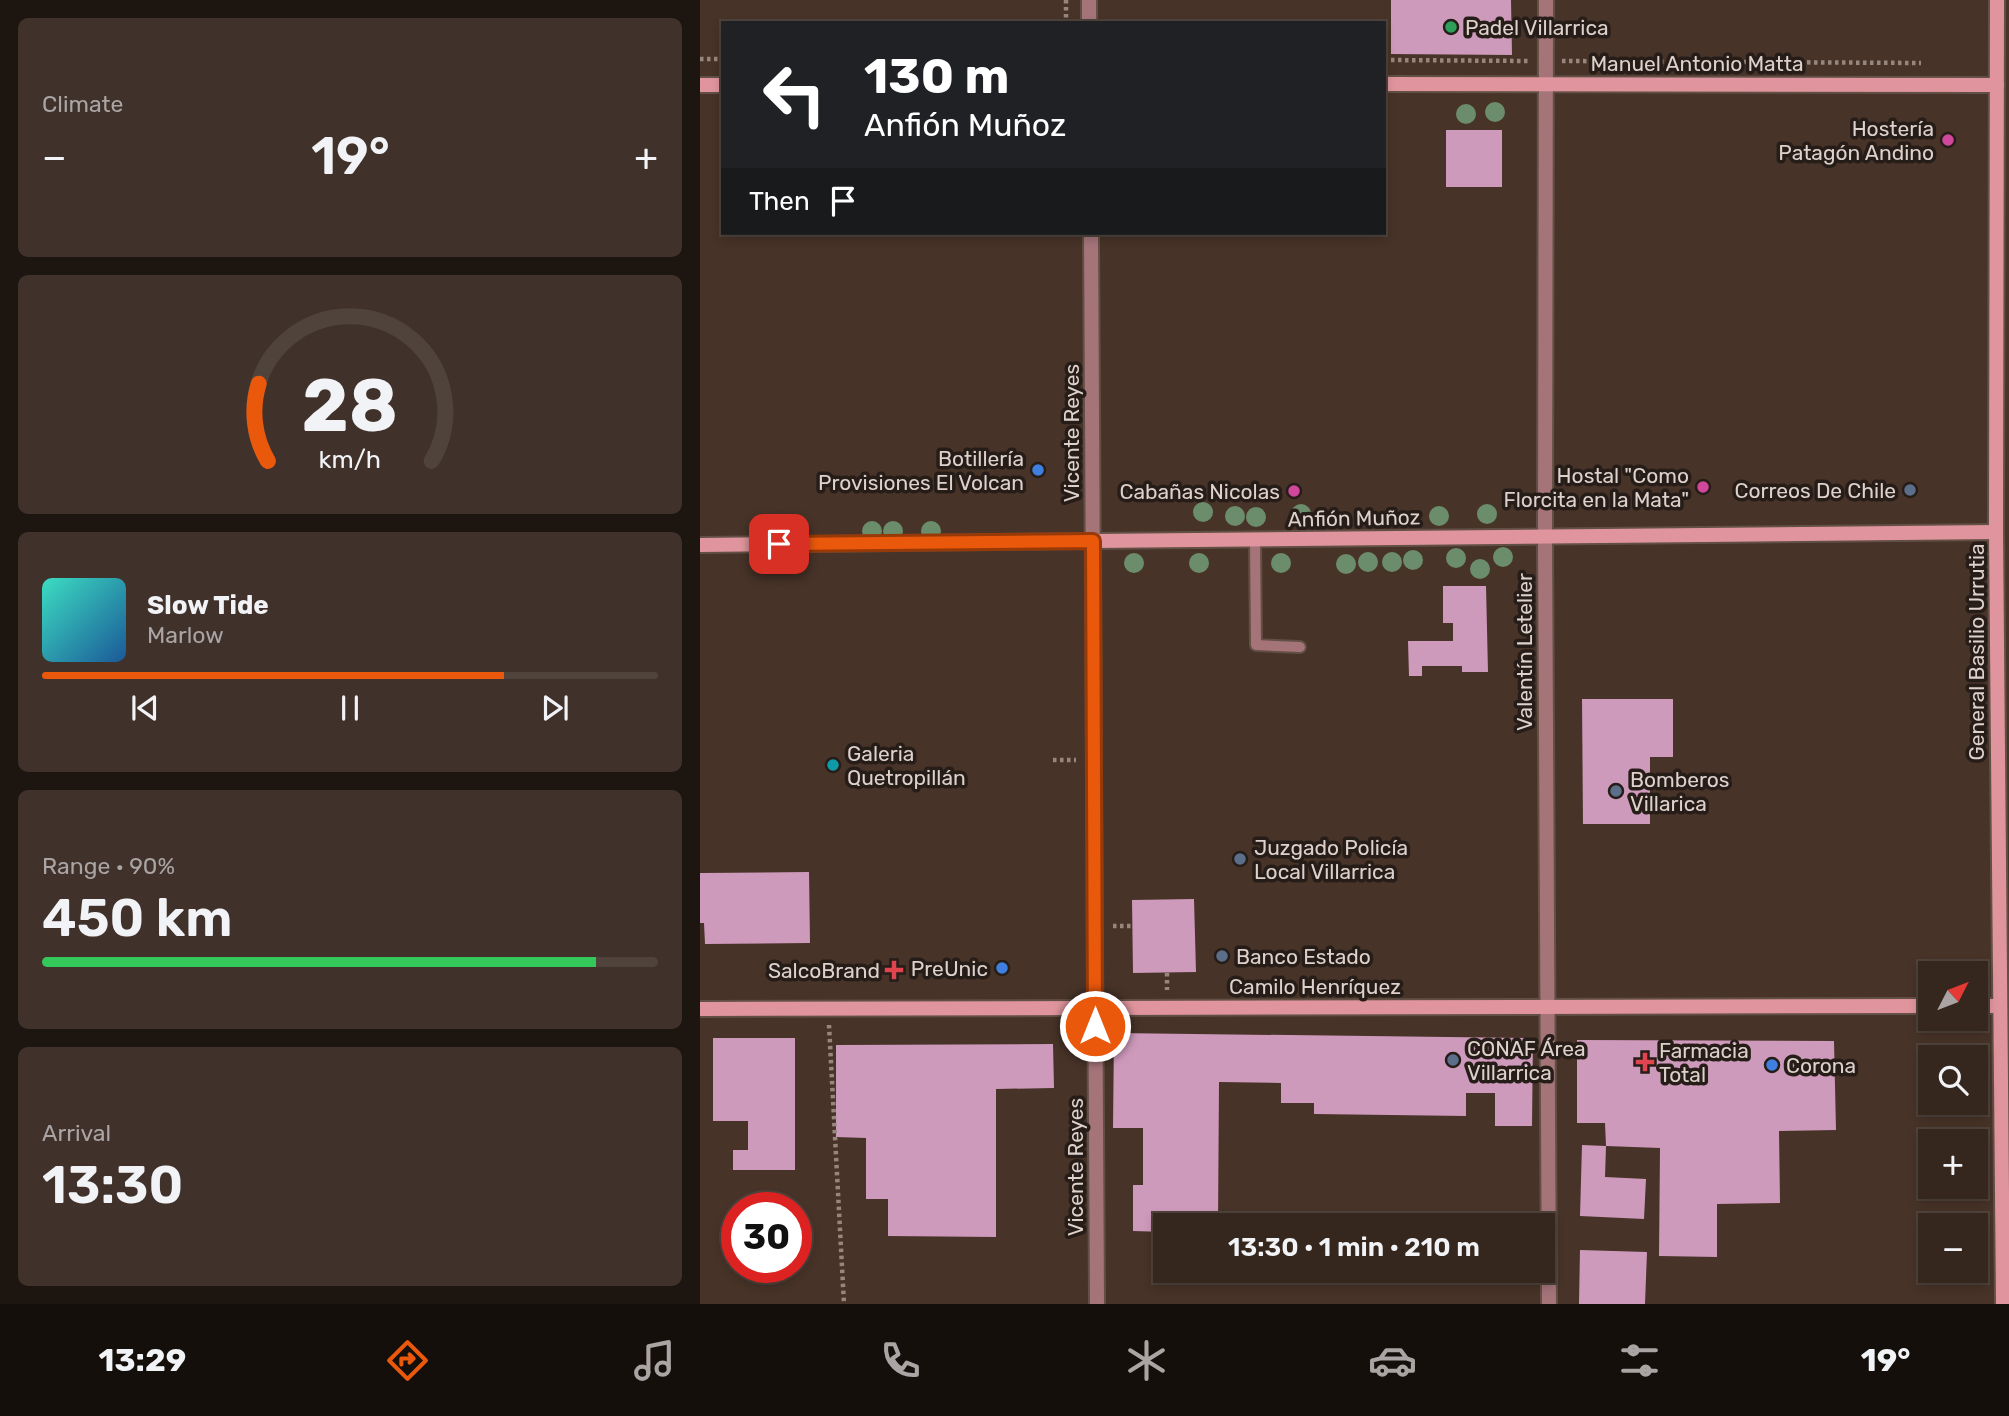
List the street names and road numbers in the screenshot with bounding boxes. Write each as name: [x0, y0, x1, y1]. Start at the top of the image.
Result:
street label: Manuel Antonio Matta: [1590, 51, 1804, 76]
street label: Vicente Reyes: [1059, 364, 1084, 502]
street label: Anfión Muñoz: [1287, 504, 1421, 532]
street label: General Basilio Urrutia: [1964, 543, 1989, 761]
street label: Valentín Letelier: [1512, 573, 1537, 731]
street label: Camilo Henríquez: [1229, 974, 1401, 999]
street label: Vicente Reyes: [1063, 1098, 1088, 1236]

